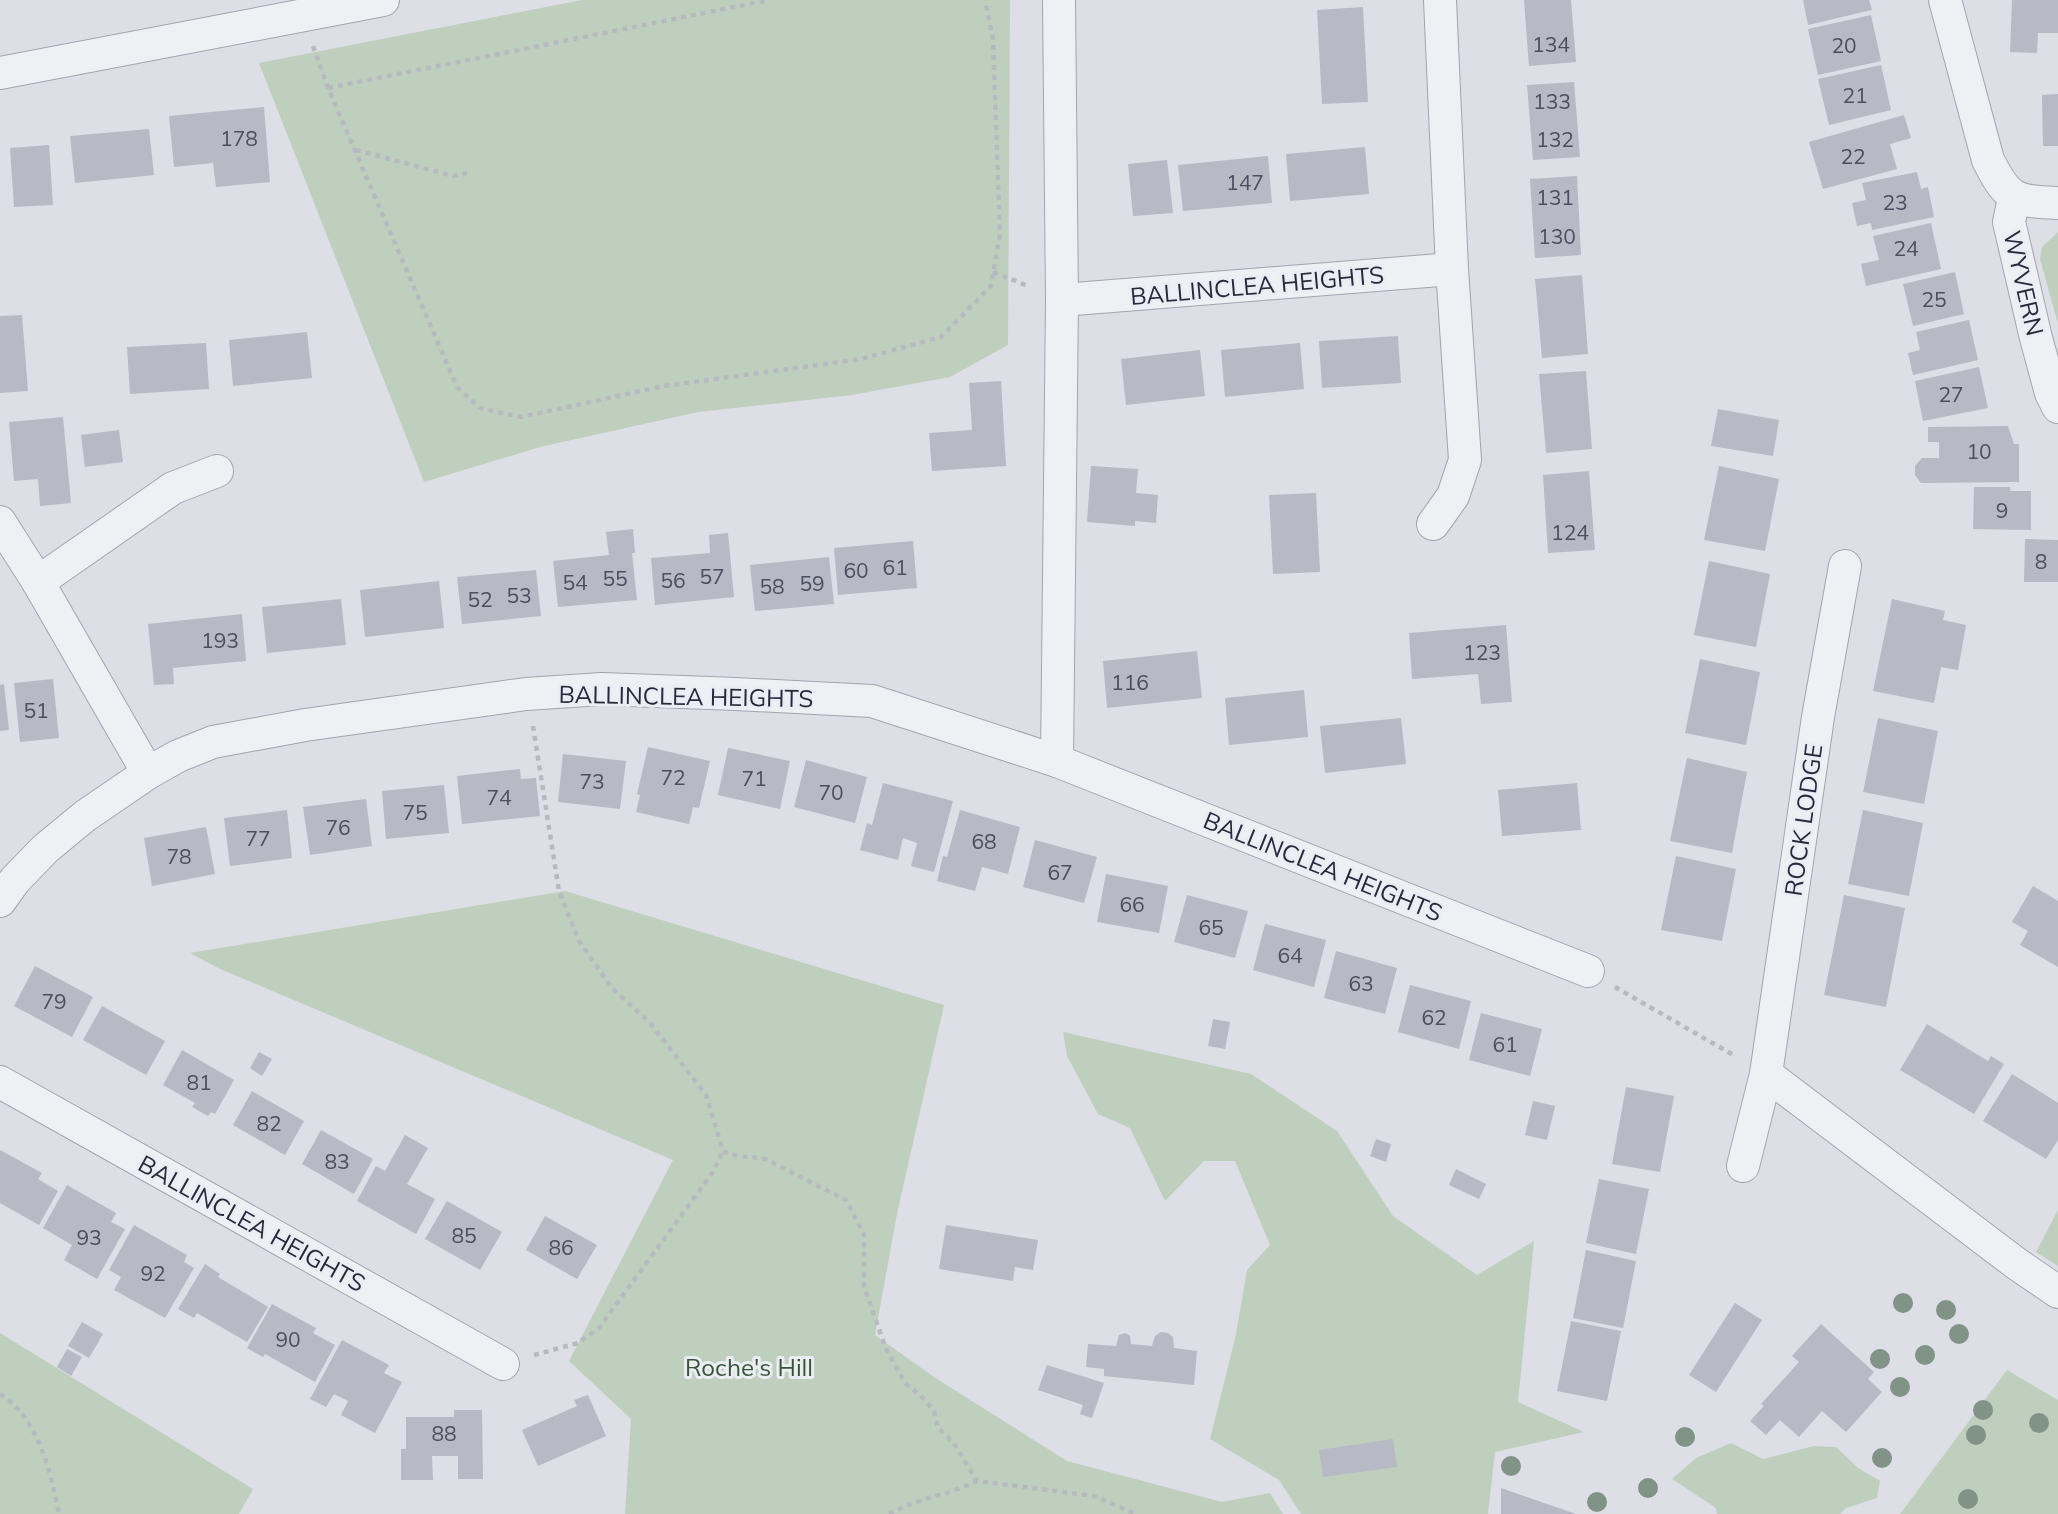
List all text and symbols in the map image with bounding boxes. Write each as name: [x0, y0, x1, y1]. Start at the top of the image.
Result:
house number: 134: [1532, 31, 1570, 57]
house number: 20: [1831, 32, 1857, 58]
house number: 21: [1842, 82, 1868, 108]
house number: 133: [1533, 88, 1571, 114]
house number: 178: [220, 125, 258, 151]
house number: 132: [1536, 126, 1574, 152]
house number: 22: [1840, 143, 1866, 169]
house number: 147: [1226, 169, 1264, 195]
house number: 131: [1536, 184, 1574, 210]
house number: 23: [1882, 189, 1908, 215]
house number: 130: [1538, 223, 1576, 249]
street label: WYVERN: [1997, 227, 2051, 339]
house number: 24: [1893, 235, 1919, 261]
street label: BALLINCLEA HEIGHTS: [1129, 259, 1385, 311]
house number: 25: [1921, 286, 1947, 312]
house number: 27: [1938, 381, 1964, 407]
house number: 10: [1966, 438, 1992, 464]
house number: 9: [1996, 497, 2008, 523]
house number: 124: [1551, 519, 1589, 545]
house number: 8: [2035, 548, 2047, 574]
house number: 61: [882, 554, 908, 580]
house number: 60: [843, 557, 869, 583]
house number: 57: [699, 563, 725, 589]
house number: 55: [602, 565, 628, 591]
house number: 56: [660, 567, 686, 593]
house number: 54: [562, 569, 588, 595]
house number: 59: [799, 570, 825, 596]
house number: 58: [759, 573, 785, 599]
house number: 53: [506, 582, 532, 608]
house number: 52: [467, 586, 493, 612]
house number: 193: [201, 627, 239, 653]
house number: 123: [1463, 639, 1501, 665]
house number: 116: [1111, 669, 1149, 695]
street label: BALLINCLEA HEIGHTS: [558, 679, 814, 713]
house number: 51: [23, 697, 49, 723]
street label: ROCK LODGE: [1777, 742, 1829, 898]
house number: 72: [660, 764, 686, 790]
house number: 71: [741, 765, 767, 791]
house number: 73: [579, 768, 605, 794]
house number: 70: [818, 779, 844, 805]
house number: 74: [486, 784, 512, 810]
house number: 75: [402, 799, 428, 825]
street label: BALLINCLEA HEIGHTS: [1199, 804, 1447, 928]
house number: 76: [325, 814, 351, 840]
house number: 77: [245, 825, 271, 851]
house number: 68: [971, 828, 997, 854]
house number: 78: [166, 843, 192, 869]
house number: 67: [1047, 859, 1073, 885]
house number: 66: [1119, 891, 1145, 917]
house number: 65: [1198, 914, 1224, 940]
house number: 64: [1277, 942, 1303, 968]
house number: 63: [1348, 970, 1374, 996]
house number: 79: [41, 988, 67, 1014]
house number: 62: [1421, 1004, 1447, 1030]
house number: 61: [1492, 1031, 1518, 1057]
house number: 81: [186, 1069, 212, 1095]
house number: 82: [256, 1110, 282, 1136]
street label: BALLINCLEA HEIGHTS: [133, 1148, 371, 1298]
house number: 83: [324, 1148, 350, 1174]
house number: 85: [451, 1222, 477, 1248]
house number: 93: [76, 1224, 102, 1250]
house number: 86: [548, 1234, 574, 1260]
house number: 92: [140, 1260, 166, 1286]
house number: 90: [275, 1326, 301, 1352]
park label: Roche's Hill: [685, 1352, 813, 1382]
house number: 88: [431, 1420, 457, 1446]

